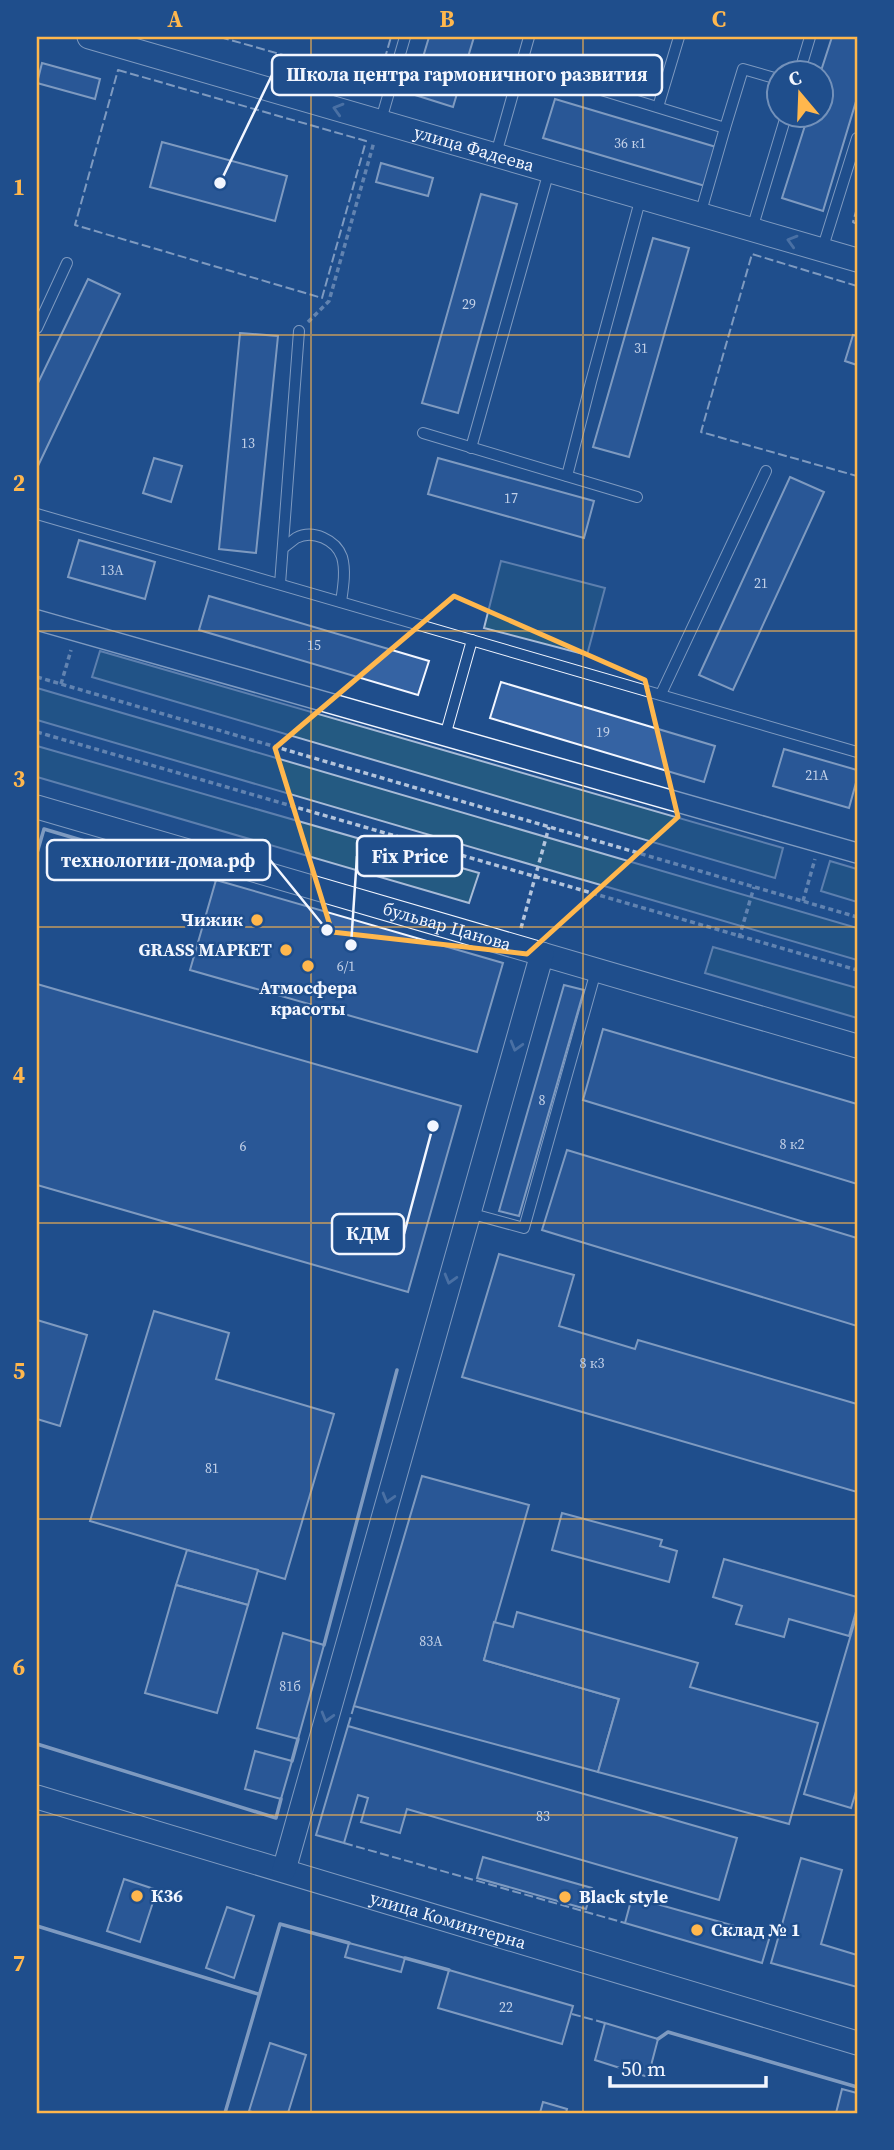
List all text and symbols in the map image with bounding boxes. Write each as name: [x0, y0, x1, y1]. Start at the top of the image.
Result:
text: A: [167, 3, 183, 35]
text: B: [440, 3, 455, 35]
text: C: [712, 3, 726, 35]
callout: Школа центра гармоничного развития: [272, 55, 662, 95]
north arrow: [764, 60, 834, 130]
text: Школа центра гармоничного развития: [286, 61, 648, 87]
text: С: [785, 64, 804, 92]
one-way arrow: [332, 103, 344, 118]
street label: улица Фадеева: [411, 119, 538, 178]
house number: 36 к1: [614, 133, 646, 153]
text: 1: [13, 171, 25, 203]
one-way arrow: [786, 235, 798, 250]
house number: 29: [462, 294, 476, 314]
house number: 31: [634, 338, 648, 358]
house number: 13: [241, 433, 255, 453]
text: 2: [13, 467, 25, 499]
house number: 17: [504, 488, 518, 508]
house number: 13А: [100, 560, 124, 580]
house number: 21: [754, 573, 768, 593]
house number: 15: [307, 635, 321, 655]
house number: 19: [596, 722, 610, 742]
text: 3: [13, 763, 25, 795]
house number: 21А: [805, 765, 829, 785]
callout: Fix Price: [357, 836, 462, 876]
callout: технологии-дома.рф: [47, 840, 270, 880]
text: Fix Price: [371, 843, 449, 869]
text: технологии-дома.рф: [61, 847, 255, 873]
street label: бульвар Цанова: [380, 895, 515, 957]
place label: Чижик: [181, 907, 243, 932]
marker: Чижик: [249, 912, 265, 928]
place label: GRASS МАРКЕТ: [138, 937, 273, 962]
marker: GRASS МАРКЕТ: [278, 942, 294, 958]
house number: 6/1: [337, 956, 355, 976]
marker: Атмосфера красоты: [300, 958, 316, 974]
place label: Атмосфера красоты: [259, 975, 358, 1021]
one-way arrow: [509, 1040, 524, 1052]
text: 4: [13, 1059, 25, 1091]
house number: 8: [539, 1090, 546, 1110]
house number: 8 к2: [779, 1134, 805, 1154]
house number: 6: [240, 1136, 247, 1156]
callout: КДМ: [332, 1214, 404, 1254]
text: КДМ: [346, 1220, 390, 1246]
one-way arrow: [444, 1273, 458, 1285]
house number: 8 к3: [579, 1353, 605, 1373]
text: 5: [13, 1355, 25, 1387]
house number: 81: [205, 1458, 219, 1478]
one-way arrow: [382, 1491, 397, 1503]
house number: 83А: [419, 1631, 443, 1651]
text: 6: [13, 1651, 25, 1683]
house number: 81б: [279, 1676, 301, 1696]
one-way arrow: [320, 1710, 335, 1722]
house number: 83: [536, 1806, 550, 1826]
place label: К36: [151, 1883, 183, 1908]
place label: Black style: [579, 1884, 668, 1909]
street label: улица Коминтерна: [367, 1885, 530, 1955]
marker: К36: [129, 1888, 145, 1904]
marker: Black style: [557, 1889, 573, 1905]
place label: Склад № 1: [711, 1917, 801, 1942]
marker: Склад № 1: [689, 1922, 705, 1938]
text: 7: [13, 1947, 25, 1979]
house number: 22: [499, 1997, 513, 2017]
scale bar: [610, 2045, 766, 2089]
text: 50 m: [621, 2054, 666, 2083]

